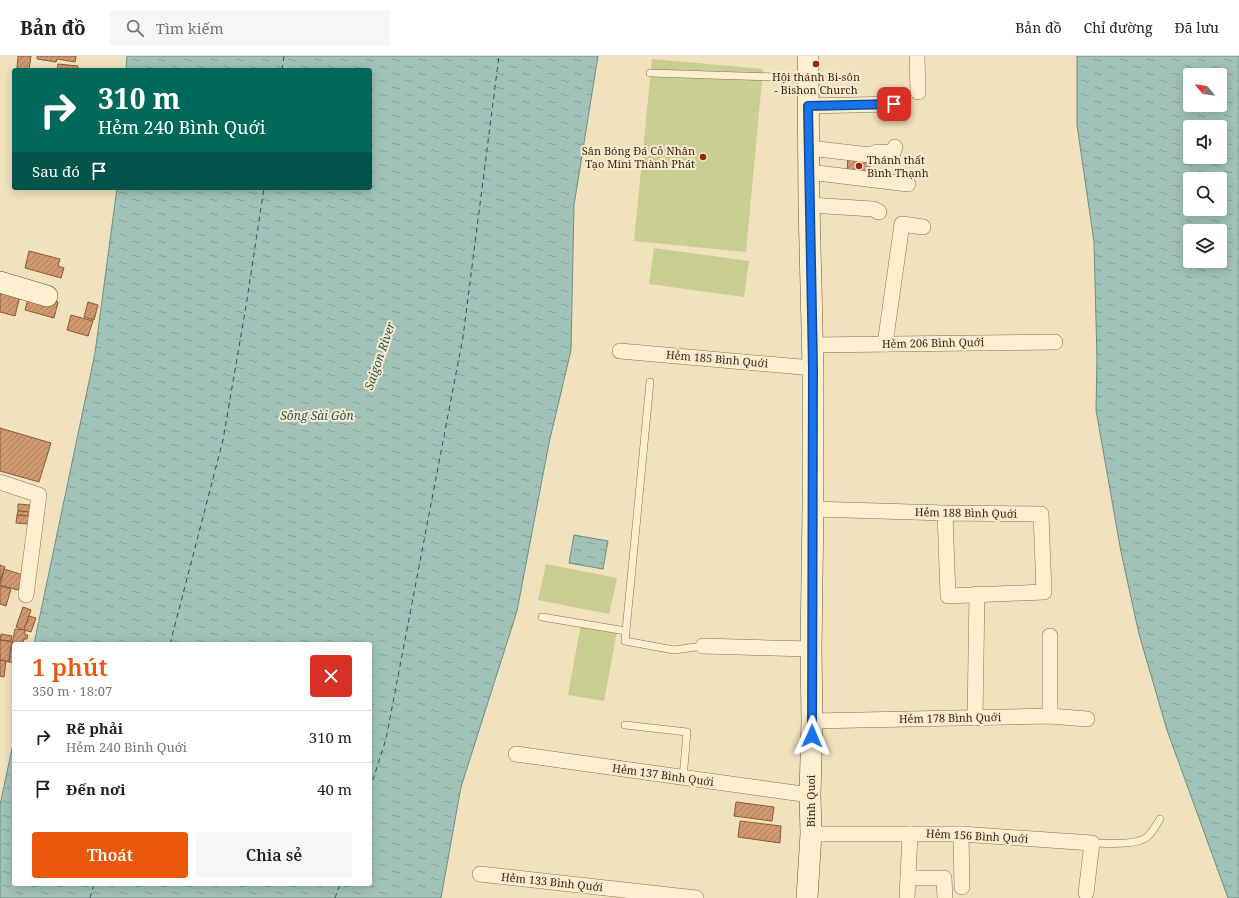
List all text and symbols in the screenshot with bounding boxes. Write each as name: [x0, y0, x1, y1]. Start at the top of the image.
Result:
search box: [110, 10, 390, 46]
text: Bản đồ: [20, 15, 86, 41]
icon: search: [124, 17, 146, 39]
text: Tìm kiếm: [156, 18, 224, 38]
text: Bản đồ: [1015, 18, 1062, 37]
text: Chỉ đường: [1084, 18, 1153, 37]
text: Đã lưu: [1175, 18, 1219, 37]
marker: Hội thánh Bi-sôn - Bishon Church: [811, 59, 821, 69]
north arrow: [1183, 68, 1227, 112]
map controls: [1183, 68, 1227, 268]
place label: Hội thánh Bi-sôn - Bishon Church: [772, 69, 860, 97]
text: 310 m: [98, 79, 180, 117]
icon: right: [32, 84, 84, 136]
pin: [877, 87, 911, 121]
icon: arrive: [883, 93, 905, 115]
text: Hẻm 240 Bình Quới: [98, 115, 266, 139]
button: sound: [1183, 120, 1227, 164]
place label: Sân Bóng Đá Cỏ Nhân Tạo Mini Thành Phát: [582, 143, 695, 171]
marker: Sân Bóng Đá Cỏ Nhân Tạo Mini Thành Phát: [698, 152, 708, 162]
place label: Thánh thất Bình Thạnh: [867, 152, 929, 180]
icon: arrive: [88, 160, 110, 182]
text: Sau đó: [32, 161, 80, 181]
marker: Thánh thất Bình Thạnh: [854, 161, 864, 171]
button: search: [1183, 172, 1227, 216]
button: layers: [1183, 224, 1227, 268]
water label: Saigon River: [360, 319, 399, 392]
street label: Hẻm 206 Bình Quới: [882, 334, 985, 351]
street label: Hẻm 185 Bình Quới: [665, 347, 769, 370]
water label: Sông Sài Gòn: [280, 407, 354, 424]
street label: Hẻm 188 Bình Quới: [915, 504, 1018, 521]
text: 1 phút: [32, 650, 108, 683]
button: close: [310, 655, 352, 697]
text: 350 m · 18:07: [32, 682, 112, 700]
street label: Hẻm 178 Bình Quới: [899, 709, 1002, 726]
position arrow: [791, 715, 833, 757]
text: Rẽ phải: [66, 718, 123, 738]
icon: right: [32, 726, 54, 748]
text: 310 m: [309, 727, 352, 747]
text: Hẻm 240 Bình Quới: [66, 738, 187, 756]
street label: Hẻm 137 Bình Quới: [611, 760, 715, 789]
street label: Binh Quoi: [803, 774, 818, 827]
icon: arrive: [32, 778, 54, 800]
text: Đến nơi: [66, 779, 126, 799]
text: 40 m: [317, 779, 352, 799]
street label: Hẻm 156 Bình Quới: [926, 825, 1029, 846]
button: Thoát: [32, 832, 188, 878]
button: Chia sẻ: [196, 832, 352, 878]
street label: Hẻm 133 Bình Quới: [500, 869, 604, 894]

